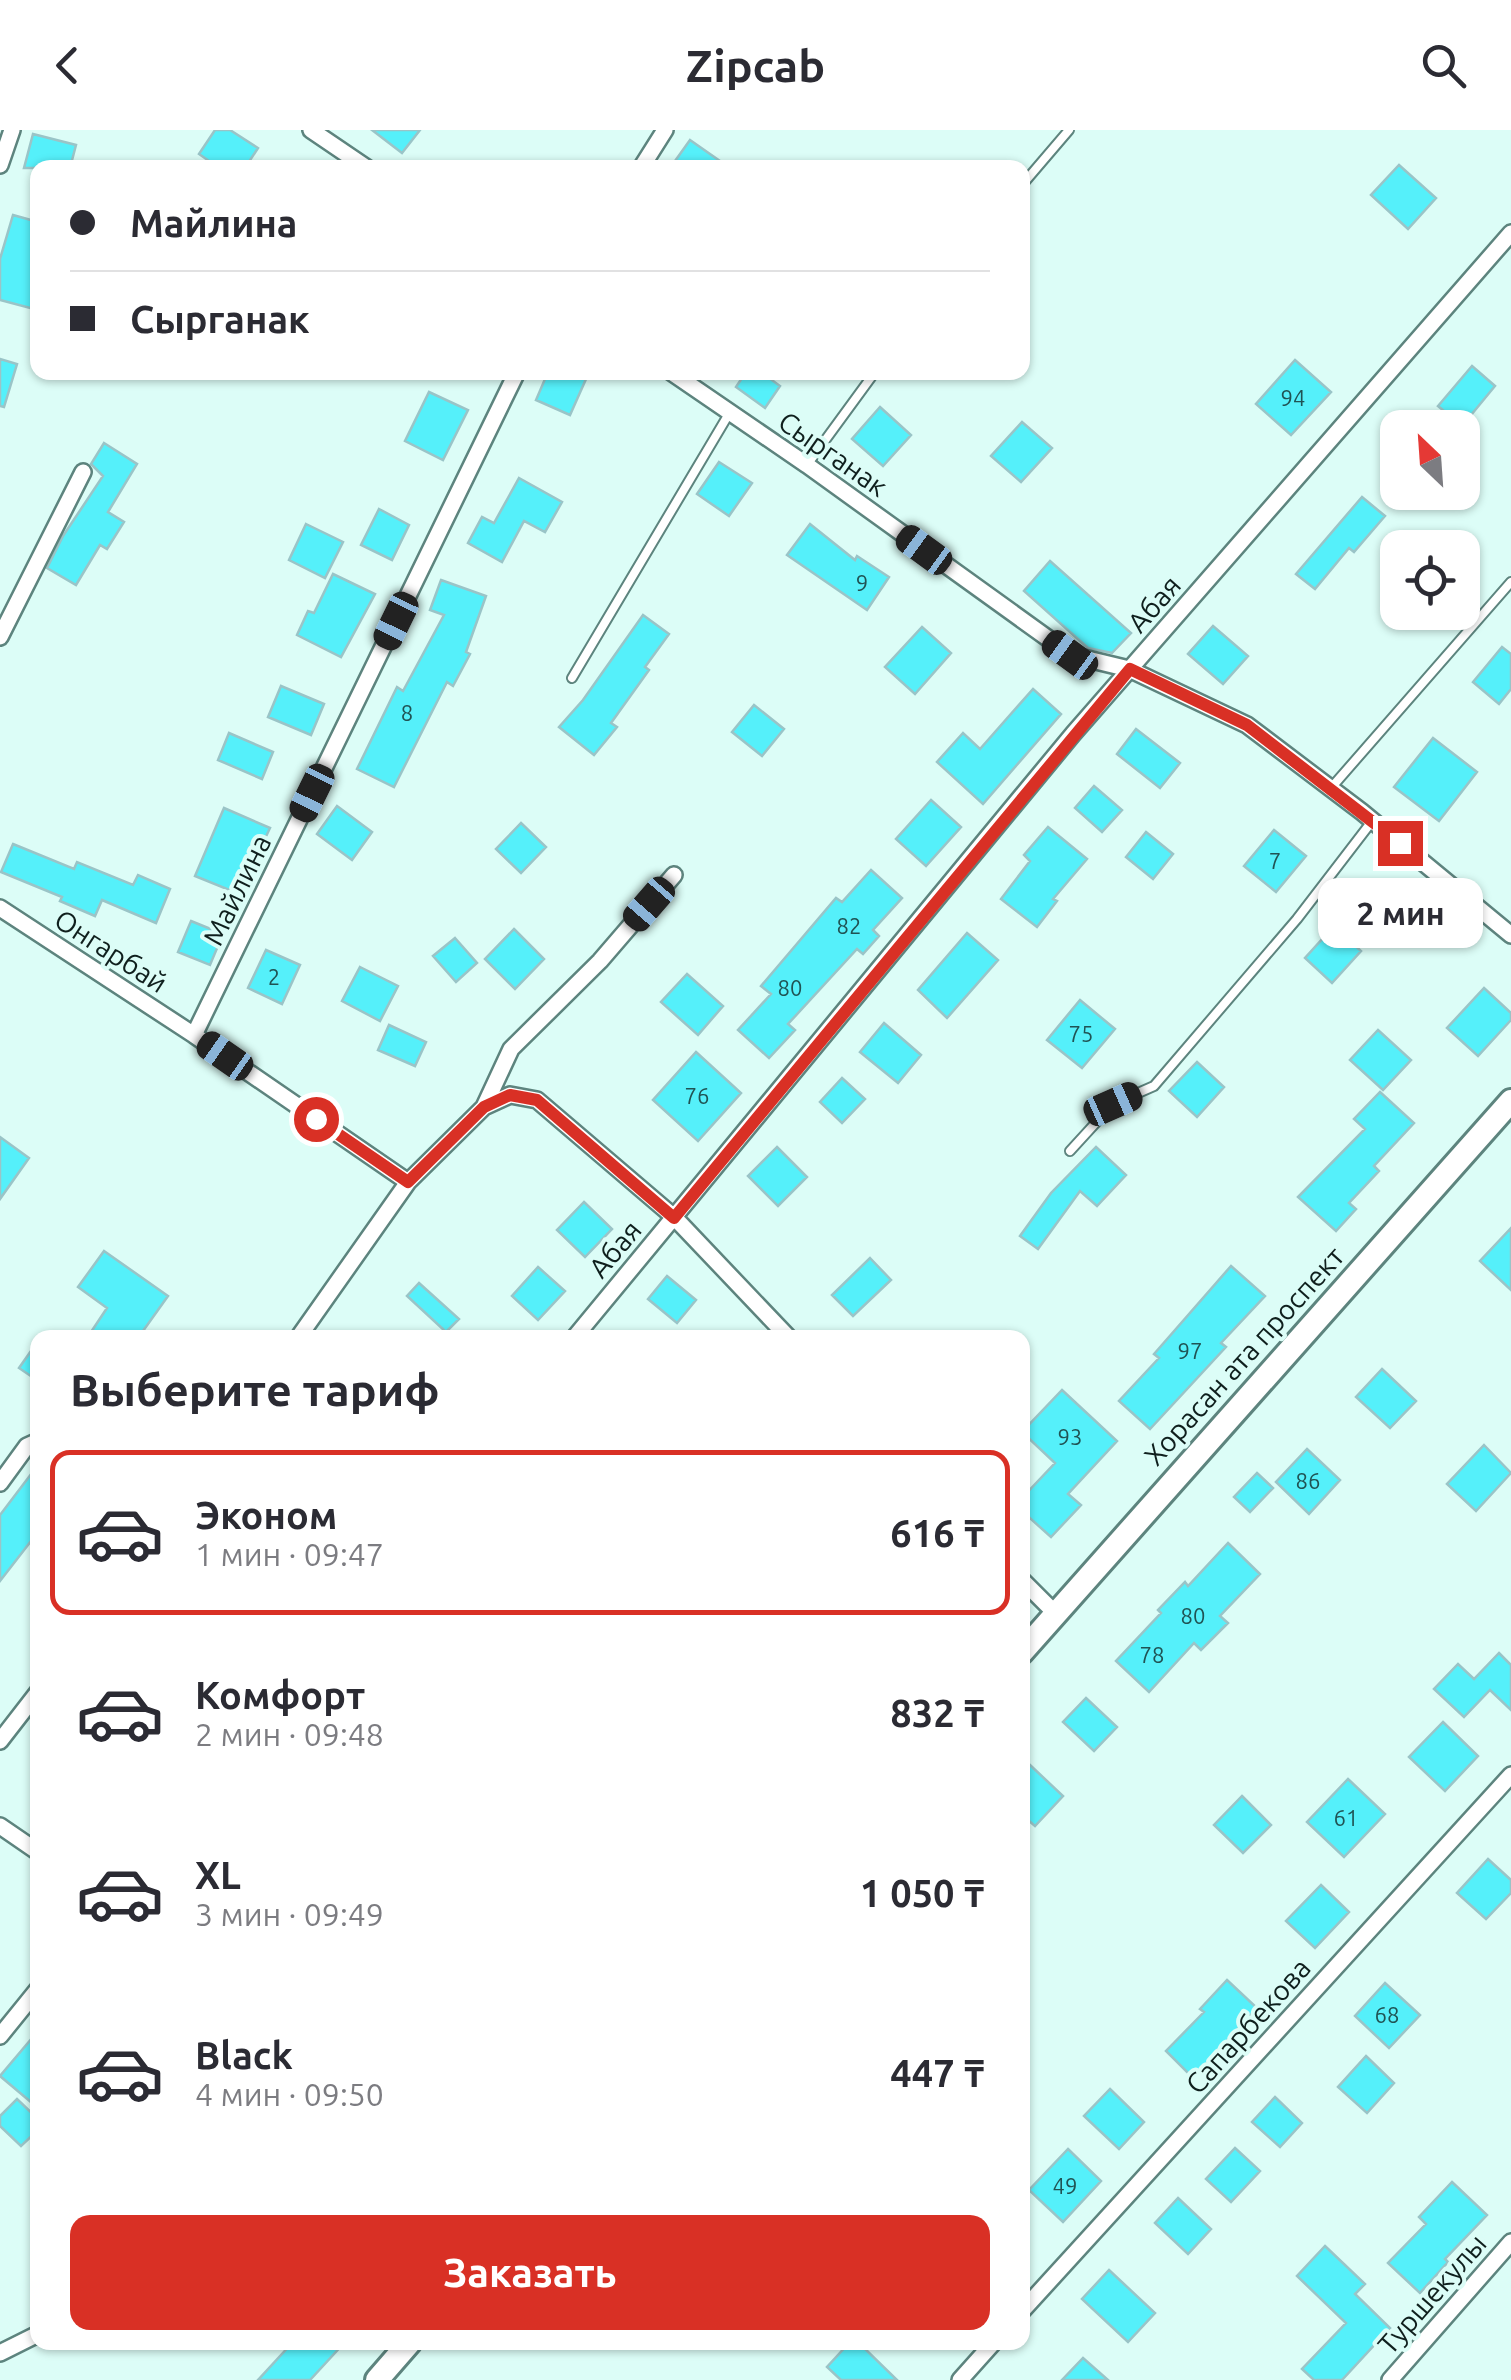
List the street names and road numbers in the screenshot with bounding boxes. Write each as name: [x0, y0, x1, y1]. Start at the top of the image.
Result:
street label: Сырганак: [773, 405, 893, 502]
street label: Абая: [1121, 569, 1186, 638]
street label: Майлина: [197, 830, 277, 950]
street label: Онгарбай: [49, 903, 173, 998]
street label: Абая: [582, 1214, 647, 1283]
street label: Хорасан ата проспект: [1138, 1240, 1350, 1471]
street label: Сапарбекова: [1179, 1952, 1316, 2099]
street label: Туршекулы: [1371, 2228, 1492, 2360]

